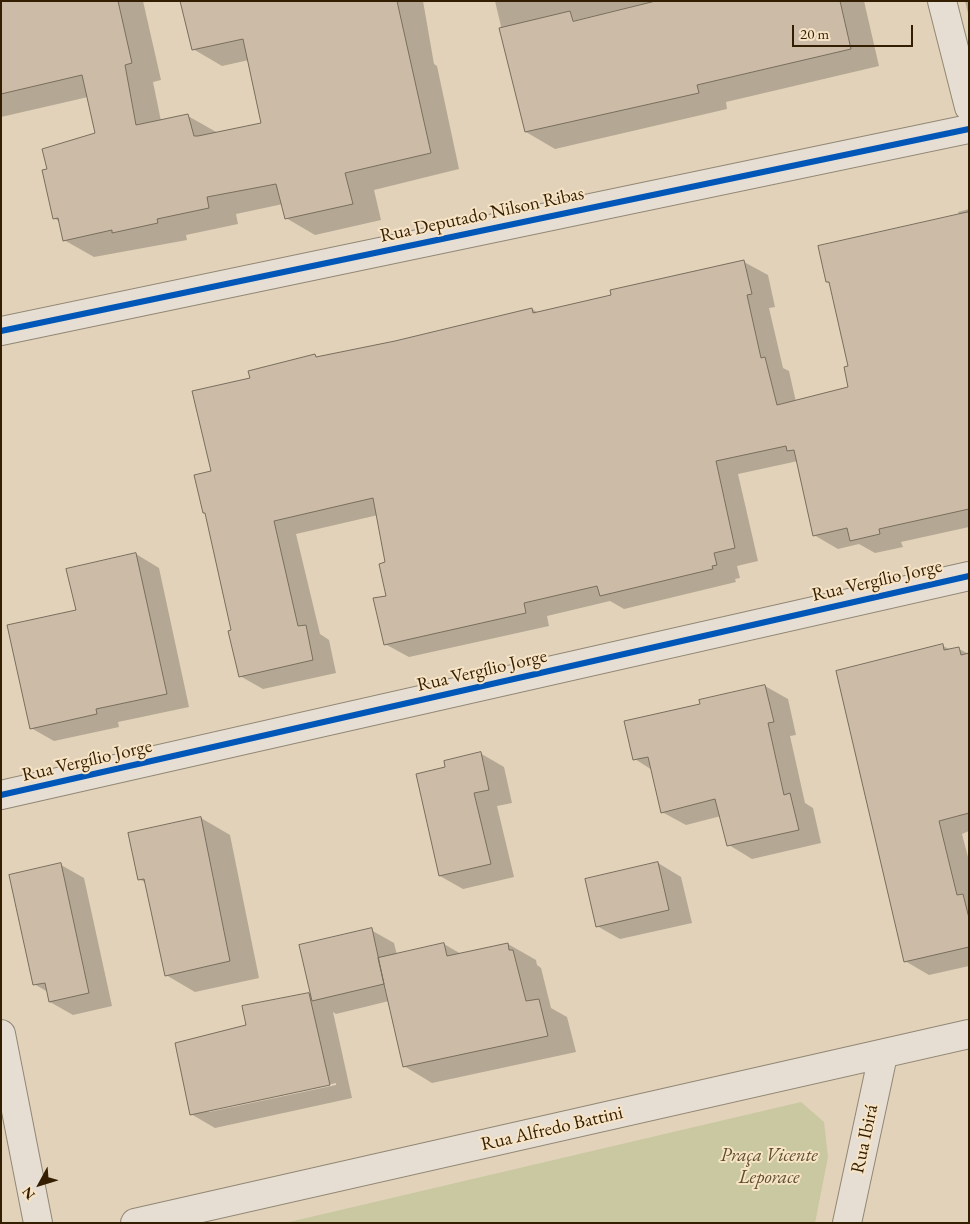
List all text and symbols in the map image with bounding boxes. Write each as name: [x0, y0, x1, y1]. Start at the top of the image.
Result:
scale bar: [795, 15, 916, 47]
text: 20 m: [800, 24, 829, 43]
street label: Rua Deputado Nilson Ribas: [378, 182, 586, 248]
street label: Rua Vergílio Jorge: [810, 555, 944, 607]
street label: Rua Vergílio Jorge: [415, 645, 549, 697]
street label: Rua Vergílio Jorge: [20, 735, 154, 787]
street label: Rua Alfredo Battini: [479, 1102, 625, 1156]
street label: Rua Ibirá: [847, 1103, 883, 1175]
park label: Praça Vicente Leporace: [720, 1145, 818, 1189]
north arrow: [15, 1159, 65, 1209]
text: N: [18, 1183, 39, 1204]

